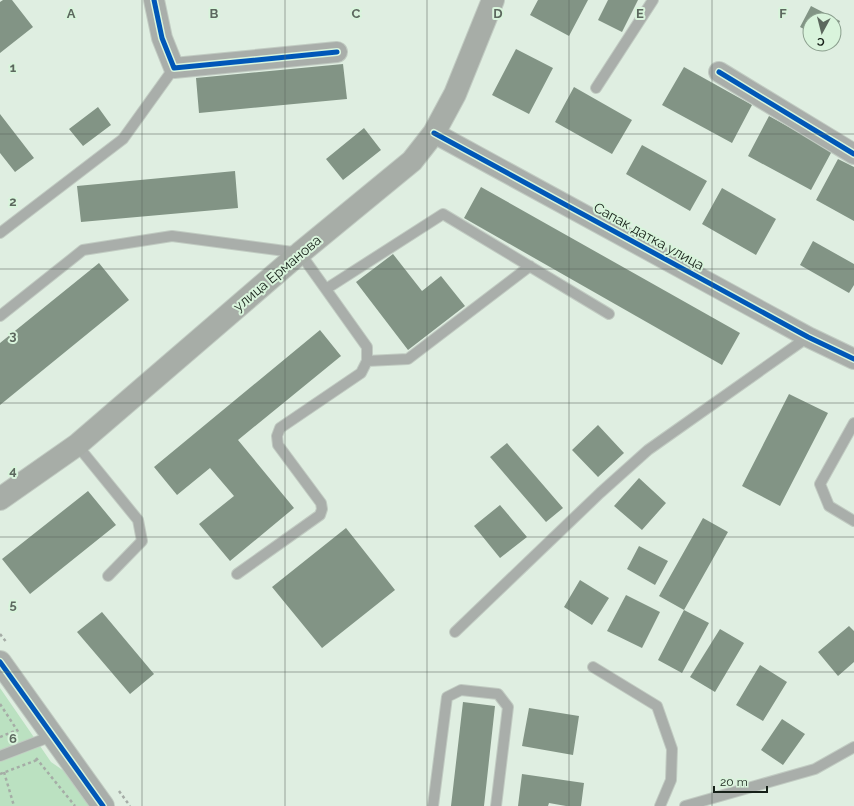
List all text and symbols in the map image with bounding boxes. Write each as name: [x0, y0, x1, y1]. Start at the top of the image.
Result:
text: A: [67, 6, 76, 21]
text: B: [210, 6, 219, 21]
text: C: [352, 6, 361, 21]
text: D: [493, 6, 503, 21]
text: E: [636, 6, 644, 21]
text: F: [779, 6, 787, 21]
north arrow: [802, 12, 842, 52]
text: С: [816, 34, 825, 48]
text: 1: [10, 60, 17, 75]
text: 2: [9, 194, 17, 209]
street label: Сапак датка улица: [591, 199, 707, 273]
street label: улица Ерманова: [230, 232, 324, 314]
text: 3: [9, 328, 17, 343]
text: 4: [9, 463, 17, 478]
text: 5: [9, 597, 17, 612]
text: 6: [9, 731, 17, 746]
scale bar: [714, 768, 767, 794]
text: 20 m: [720, 775, 748, 789]

